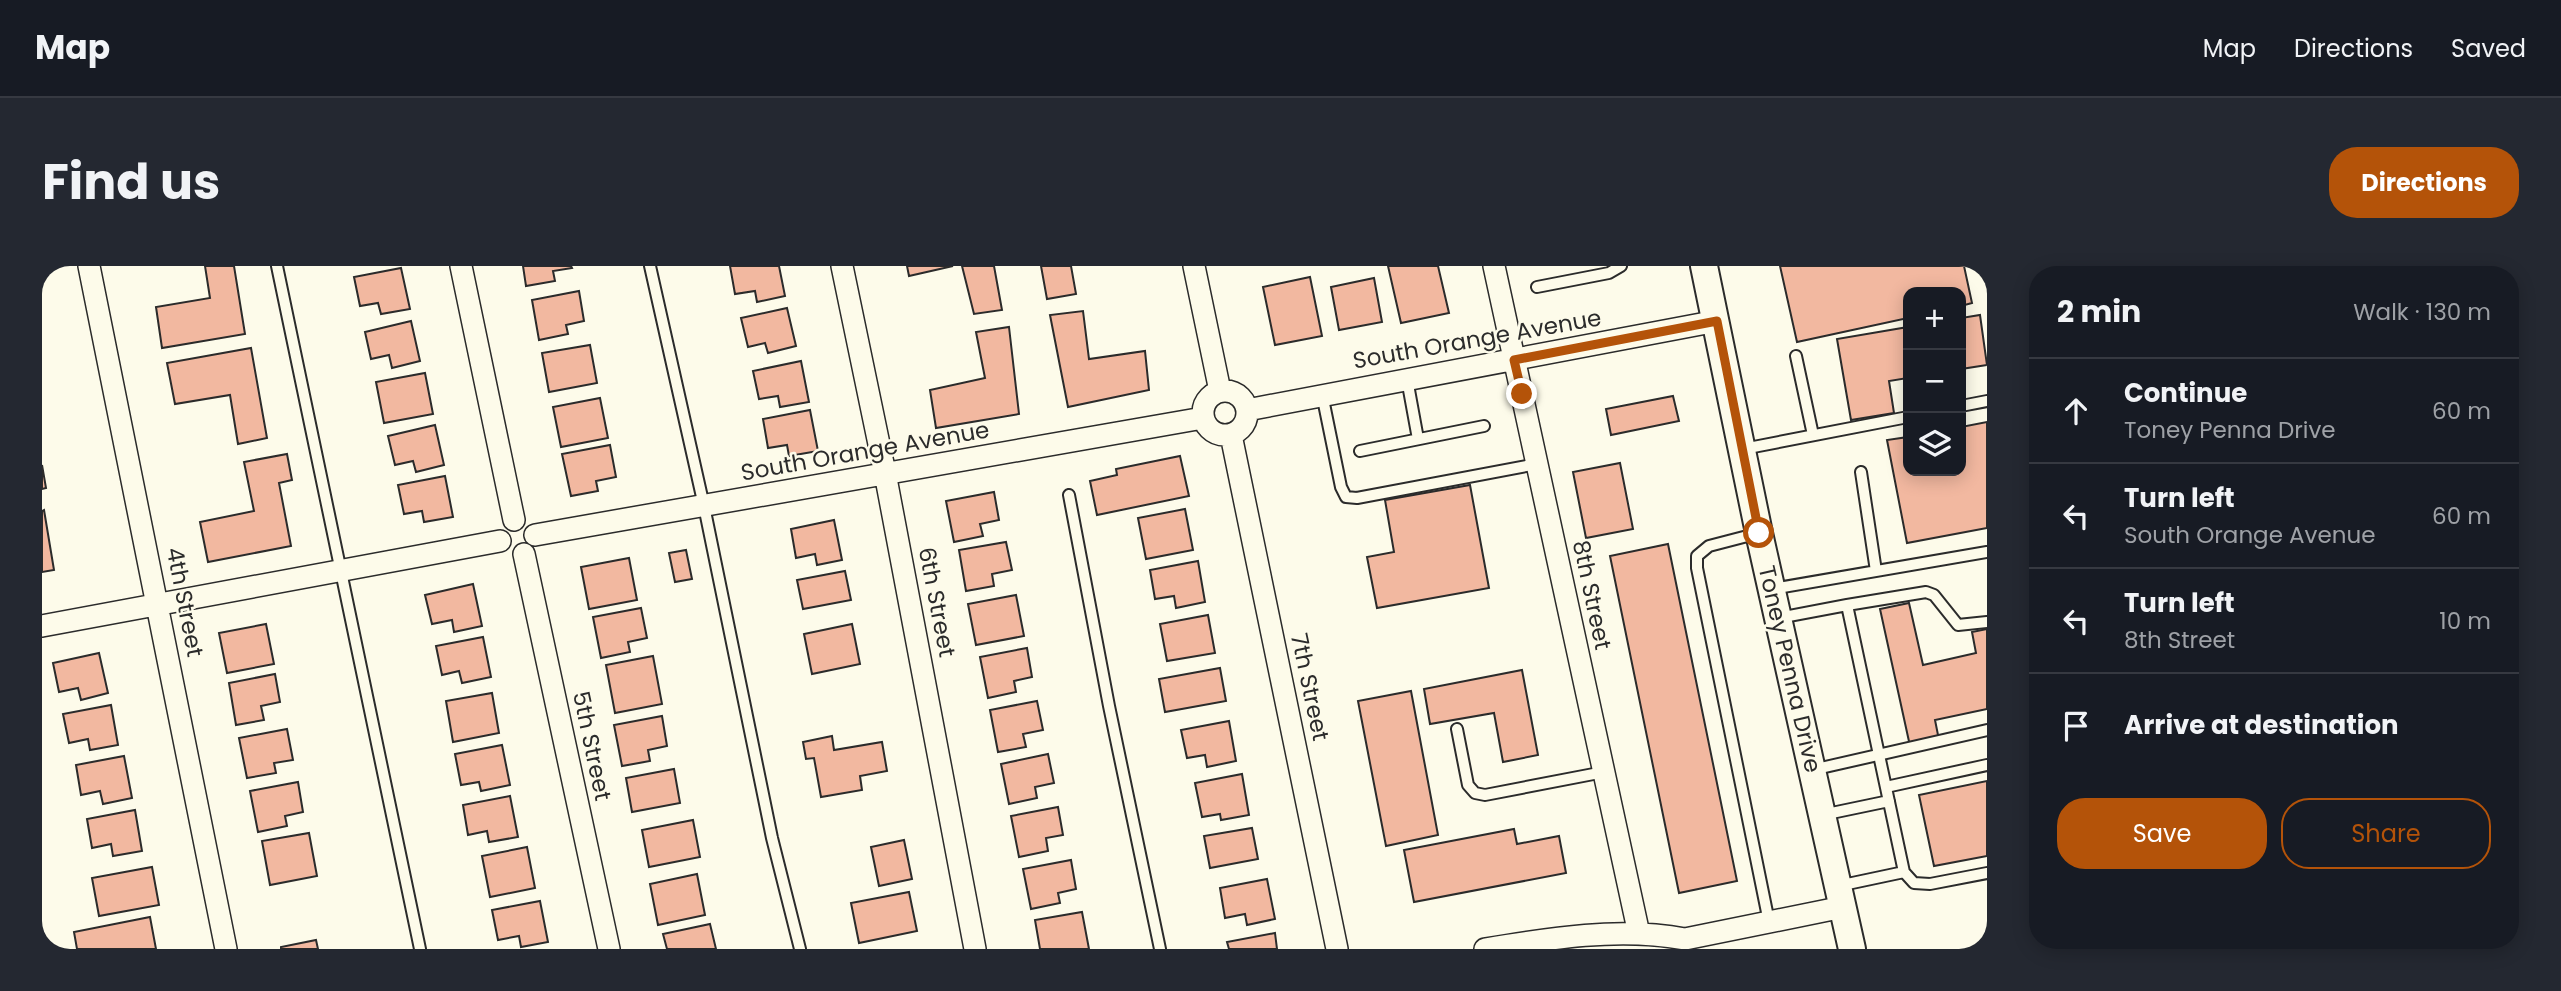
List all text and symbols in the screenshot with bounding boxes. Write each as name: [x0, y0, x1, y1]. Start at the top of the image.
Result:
text: Map: [35, 24, 110, 71]
text: Map: [2203, 32, 2256, 65]
text: Directions: [2294, 32, 2413, 65]
text: Saved: [2451, 32, 2526, 65]
button: Directions: [2329, 147, 2519, 218]
text: Find us: [42, 148, 220, 216]
map controls: [1903, 287, 1966, 476]
button: +: [1903, 287, 1966, 350]
text: 2 min: [2057, 290, 2141, 333]
text: Walk · 130 m: [2353, 296, 2491, 328]
street label: South Orange Avenue: [1350, 301, 1604, 377]
button: −: [1903, 350, 1966, 413]
text: Continue: [2124, 375, 2247, 411]
route end: [1506, 378, 1537, 409]
icon: ahead: [2057, 392, 2095, 430]
text: 60 m: [2432, 395, 2491, 427]
street label: South Orange Avenue: [738, 413, 992, 489]
button: layers: [1903, 413, 1966, 476]
text: Toney Penna Drive: [2124, 414, 2336, 446]
text: Turn left: [2124, 480, 2235, 516]
icon: left: [2057, 497, 2095, 535]
text: 60 m: [2432, 500, 2491, 532]
route start: [1743, 517, 1774, 548]
text: South Orange Avenue: [2124, 519, 2375, 551]
street label: 8th Street: [1565, 537, 1619, 653]
street label: 4th Street: [159, 544, 211, 660]
street label: 6th Street: [911, 544, 963, 660]
street label: Toney Penna Drive: [1751, 562, 1829, 776]
text: Turn left: [2124, 585, 2235, 621]
icon: left: [2057, 602, 2095, 640]
text: 10 m: [2439, 605, 2491, 637]
text: 8th Street: [2124, 624, 2235, 656]
street label: 7th Street: [1283, 630, 1337, 744]
street label: 5th Street: [565, 688, 619, 804]
icon: arrive: [2057, 707, 2095, 745]
text: Arrive at destination: [2124, 707, 2399, 743]
button: Save: [2057, 798, 2267, 869]
button: Share: [2281, 798, 2491, 869]

